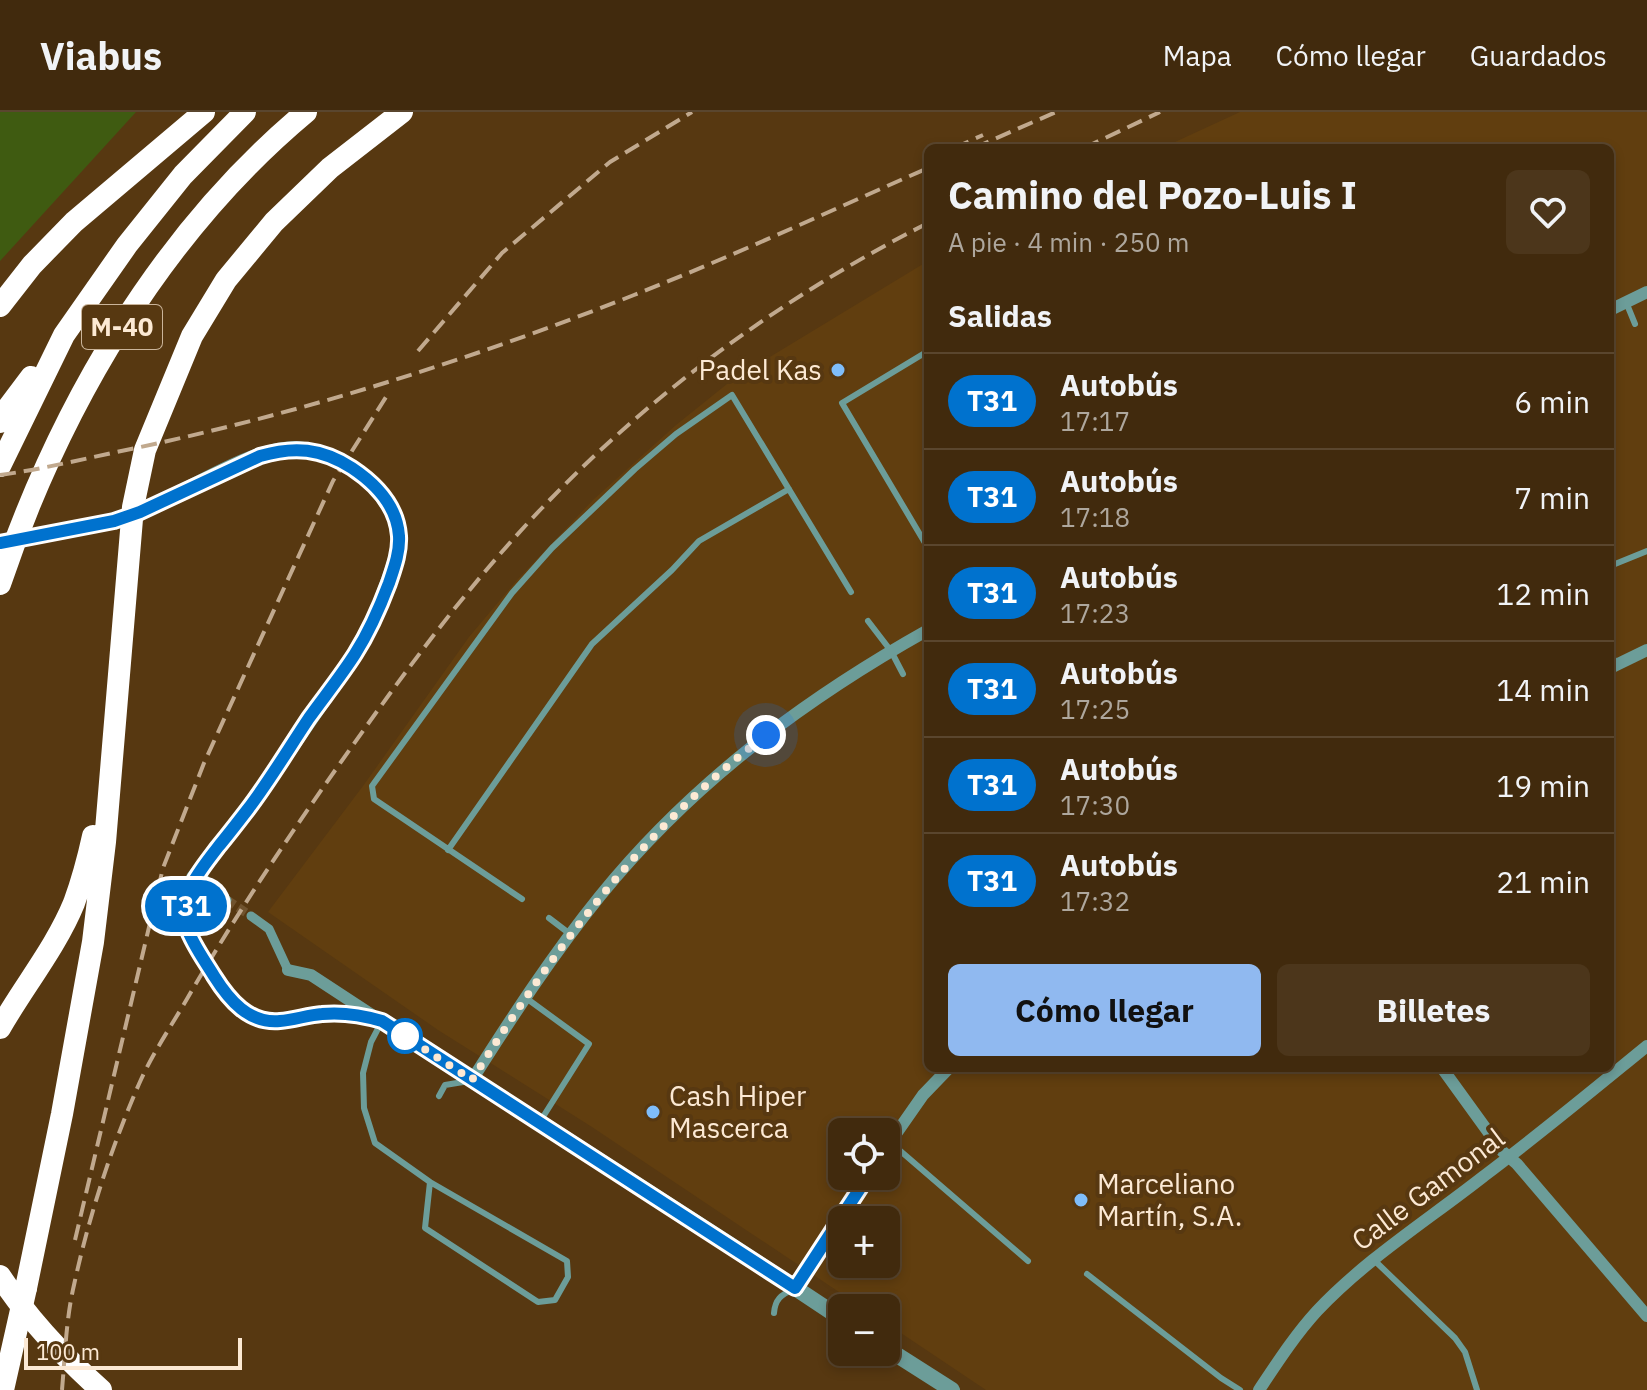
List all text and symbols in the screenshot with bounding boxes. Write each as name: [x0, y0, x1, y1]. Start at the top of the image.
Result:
text: Viabus: [40, 31, 162, 80]
text: Mapa: [1163, 37, 1232, 74]
text: Cómo llegar: [1276, 37, 1426, 74]
text: Guardados: [1470, 37, 1607, 74]
text: Camino del Pozo-Luis I: [948, 170, 1357, 219]
button: heart: [1506, 170, 1590, 254]
text: A pie · 4 min · 250 m: [948, 225, 1190, 259]
text: Salidas: [948, 296, 1052, 335]
road number: M-40: [82, 305, 162, 349]
place label: Padel Kas: [699, 351, 822, 388]
marker: Padel Kas: [829, 361, 847, 379]
text: Autobús: [1060, 365, 1178, 404]
text: T31: [967, 382, 1017, 419]
text: 6 min: [1514, 382, 1590, 421]
text: 17:17: [1060, 404, 1130, 438]
text: Autobús: [1060, 461, 1178, 500]
text: T31: [967, 478, 1017, 515]
text: 7 min: [1514, 478, 1590, 517]
text: 17:18: [1060, 500, 1130, 534]
text: Autobús: [1060, 557, 1178, 596]
text: T31: [967, 574, 1017, 611]
text: 12 min: [1496, 574, 1590, 613]
text: 17:23: [1060, 596, 1130, 630]
text: Autobús: [1060, 653, 1178, 692]
text: T31: [967, 670, 1017, 707]
text: 14 min: [1496, 670, 1590, 709]
text: 17:25: [1060, 692, 1130, 726]
your location: [746, 715, 786, 755]
text: Autobús: [1060, 749, 1178, 788]
text: T31: [967, 766, 1017, 803]
text: 19 min: [1496, 766, 1590, 805]
text: 17:30: [1060, 788, 1130, 822]
text: Autobús: [1060, 845, 1178, 884]
text: T31: [967, 862, 1017, 899]
text: 21 min: [1496, 862, 1590, 901]
line badge: T31: [140, 880, 232, 932]
text: 17:32: [1060, 884, 1130, 918]
text: T31: [161, 887, 211, 924]
button: Cómo llegar: [948, 964, 1261, 1056]
button: Billetes: [1277, 964, 1590, 1056]
unlabelled marker: [388, 1019, 422, 1053]
place label: Cash Hiper Mascerca: [669, 1077, 806, 1146]
marker: Cash Hiper Mascerca: [644, 1103, 662, 1121]
map controls: [828, 1118, 900, 1366]
button: locate: [828, 1118, 900, 1190]
street label: Calle Gamonal: [1344, 1119, 1512, 1258]
place label: Marceliano Martín, S.A.: [1097, 1165, 1242, 1234]
marker: Marceliano Martín, S.A.: [1072, 1191, 1090, 1209]
button: +: [828, 1206, 900, 1278]
button: −: [828, 1294, 900, 1366]
scale bar: [24, 1334, 242, 1370]
text: 100 m: [36, 1337, 100, 1366]

